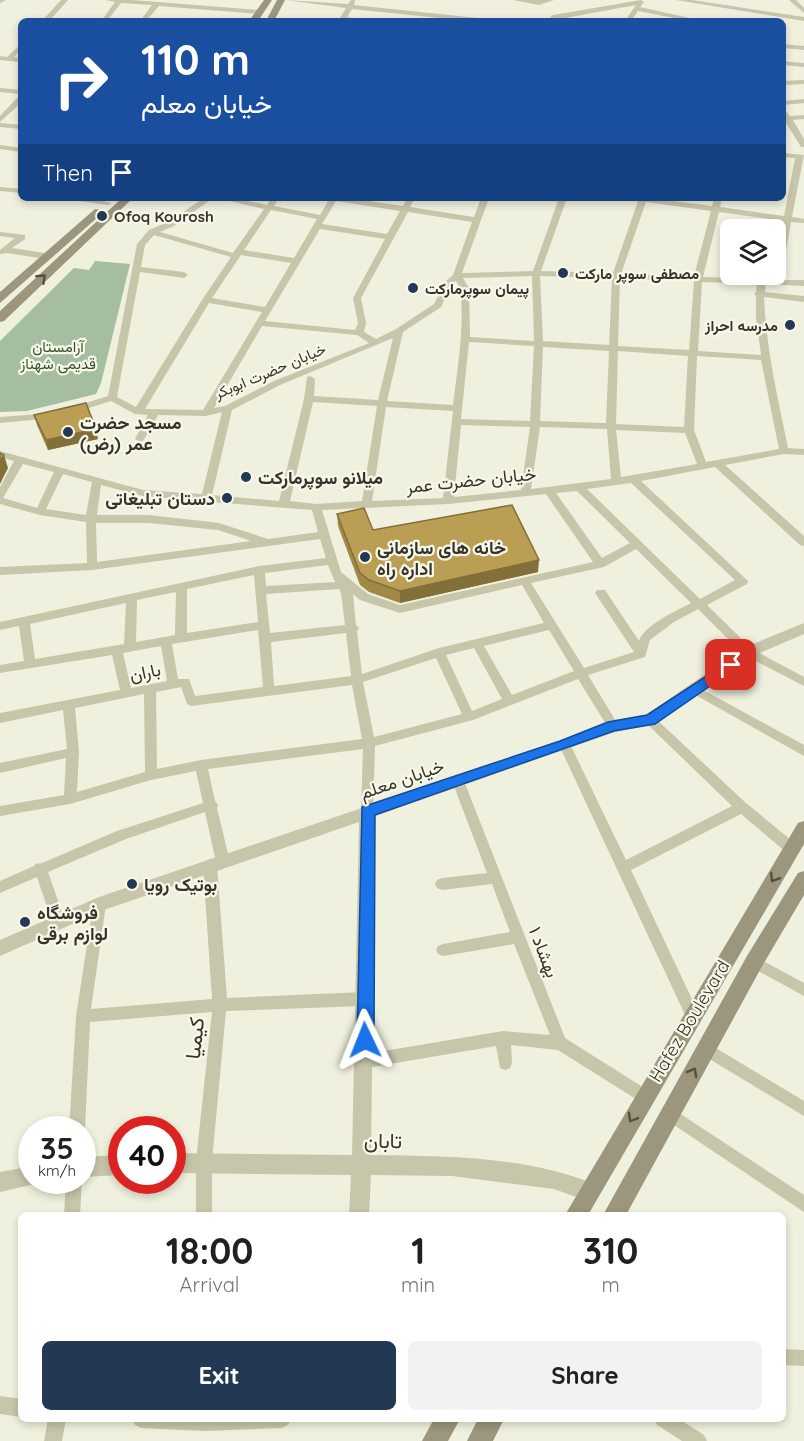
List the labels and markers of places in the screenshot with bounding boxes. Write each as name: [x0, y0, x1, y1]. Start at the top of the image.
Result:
place label: Ofoq Kourosh: [114, 207, 214, 226]
marker: Ofoq Kourosh: [95, 209, 109, 223]
place label: مصطفی سوپر مارکت: [575, 264, 699, 284]
marker: مصطفی سوپر مارکت: [556, 266, 570, 280]
place label: پیمان سوپرمارکت: [425, 279, 529, 299]
marker: پیمان سوپرمارکت: [406, 281, 420, 295]
place label: مدرسه احراز: [704, 316, 778, 335]
marker: مدرسه احراز: [783, 318, 797, 332]
place label: مسجد حضرت عمر (رض): [80, 411, 182, 455]
marker: مسجد حضرت عمر (رض): [61, 425, 75, 439]
place label: میلانو سوپرمارکت: [258, 466, 383, 490]
marker: میلانو سوپرمارکت: [239, 470, 253, 484]
place label: دستان تبلیغاتی: [105, 487, 215, 510]
marker: دستان تبلیغاتی: [220, 491, 234, 505]
place label: خانه های سازمانی اداره راه: [377, 536, 506, 580]
marker: خانه های سازمانی اداره راه: [358, 550, 372, 564]
pin: [705, 639, 756, 690]
place label: بوتیک رویا: [144, 873, 217, 896]
marker: بوتیک رویا: [125, 877, 139, 891]
place label: فروشگاه لوازم برقی: [37, 901, 108, 946]
marker: فروشگاه لوازم برقی: [18, 915, 32, 929]

